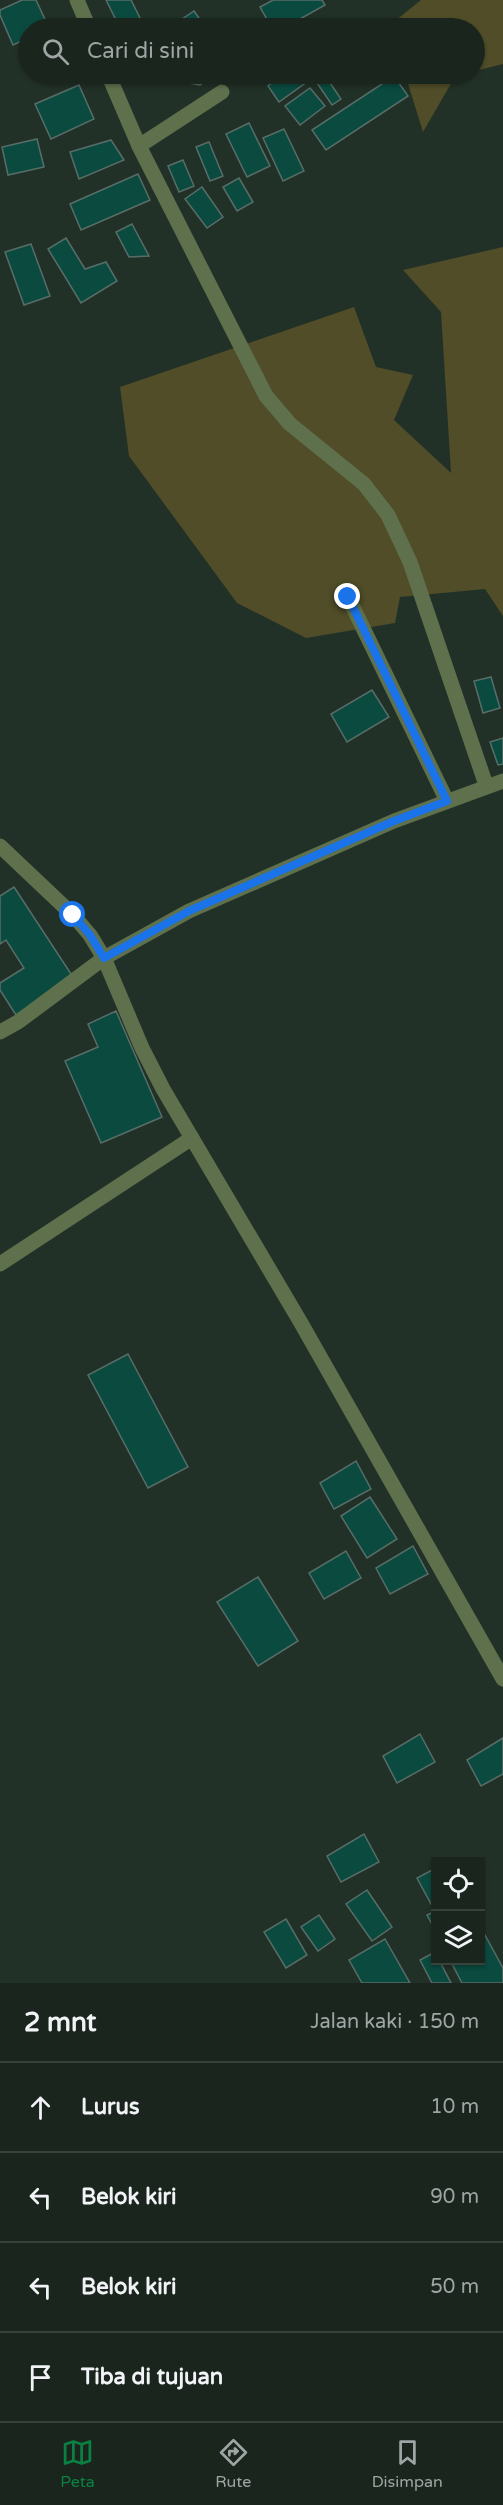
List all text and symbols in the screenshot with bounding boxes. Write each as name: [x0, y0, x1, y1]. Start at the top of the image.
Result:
search box: [18, 18, 485, 84]
icon: search: [39, 35, 72, 68]
text: Cari di sini: [87, 38, 194, 64]
route end: [334, 583, 360, 609]
route start: [59, 901, 85, 927]
map controls: [431, 1857, 485, 1965]
button: locate: [431, 1857, 485, 1911]
button: layers: [431, 1911, 485, 1965]
text: 2 mnt: [24, 2007, 96, 2038]
text: Jalan kaki · 150 m: [310, 2010, 479, 2034]
icon: ahead: [24, 2091, 57, 2124]
text: Lurus: [81, 2094, 139, 2120]
text: 10 m: [430, 2095, 479, 2119]
icon: left: [24, 2181, 57, 2214]
text: Belok kiri: [81, 2184, 177, 2210]
text: 90 m: [430, 2185, 479, 2209]
icon: left: [24, 2271, 57, 2304]
text: Belok kiri: [81, 2274, 177, 2300]
text: 50 m: [430, 2275, 479, 2299]
icon: arrive: [24, 2361, 57, 2394]
text: Tiba di tujuan: [81, 2364, 223, 2390]
tab: Peta: [60, 2436, 95, 2492]
tab: Rute: [215, 2436, 251, 2492]
tab: Disimpan: [372, 2436, 443, 2492]

